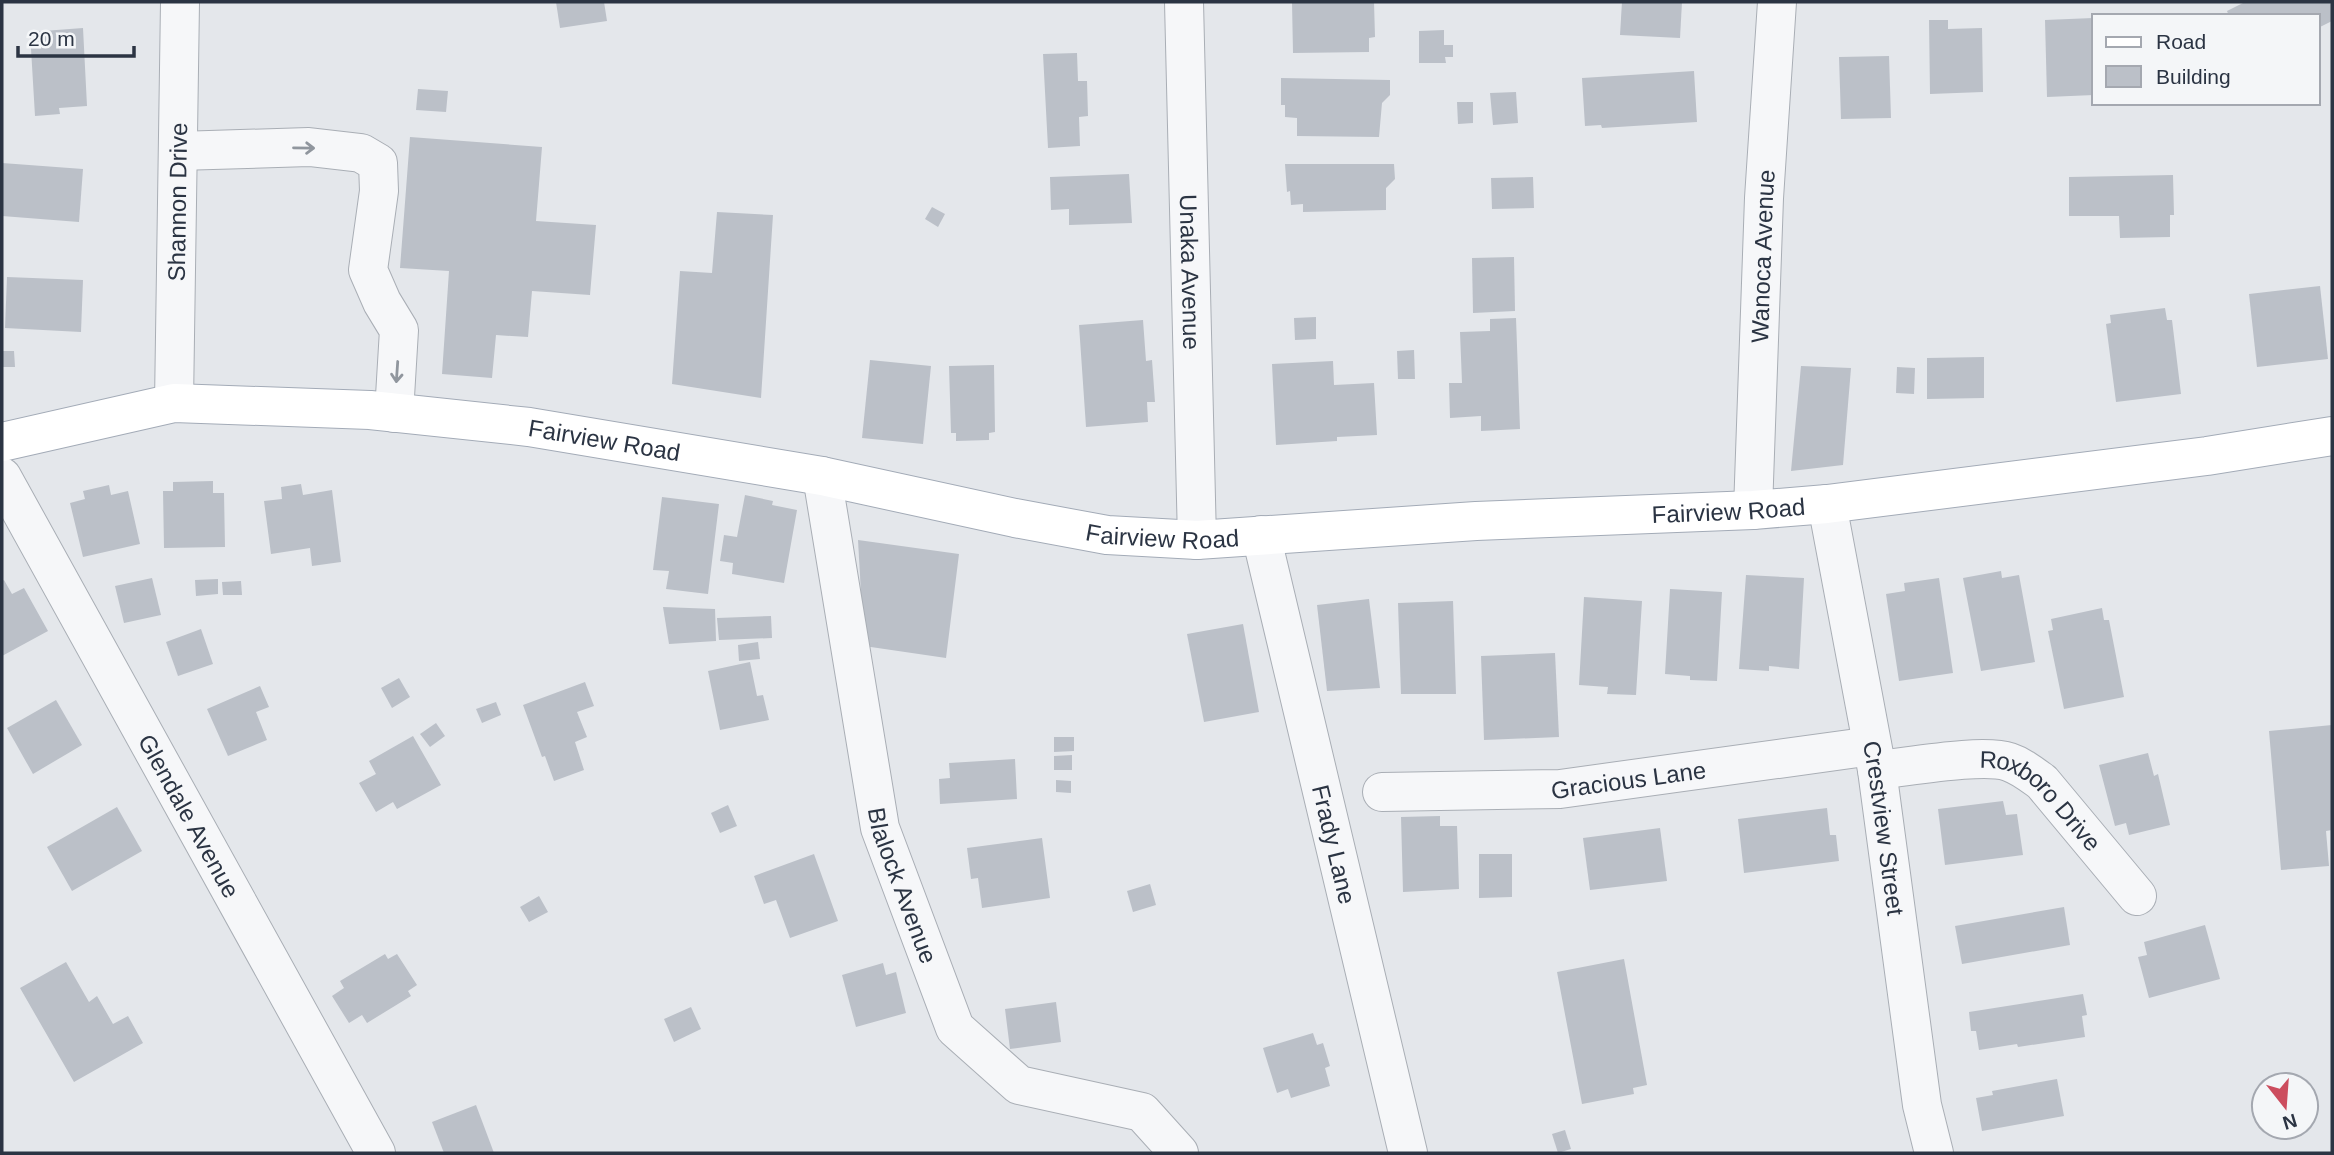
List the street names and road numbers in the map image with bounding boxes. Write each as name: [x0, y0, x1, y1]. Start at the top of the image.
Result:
street label: Shannon Drive: [162, 122, 192, 282]
street label: Wanoca Avenue: [1745, 169, 1779, 343]
street label: Unaka Avenue: [1175, 194, 1206, 350]
street label: Fairview Road: [527, 414, 682, 466]
street label: Fairview Road: [1651, 492, 1806, 528]
street label: Fairview Road: [1084, 518, 1240, 554]
street label: Glendale Avenue: [133, 729, 245, 902]
street label: Crestview Street: [1858, 738, 1910, 917]
street label: Roxboro Drive: [1979, 745, 2107, 856]
street label: Gracious Lane: [1549, 756, 1708, 804]
street label: Frady Lane: [1307, 782, 1362, 907]
street label: Blalock Avenue: [863, 805, 943, 967]

